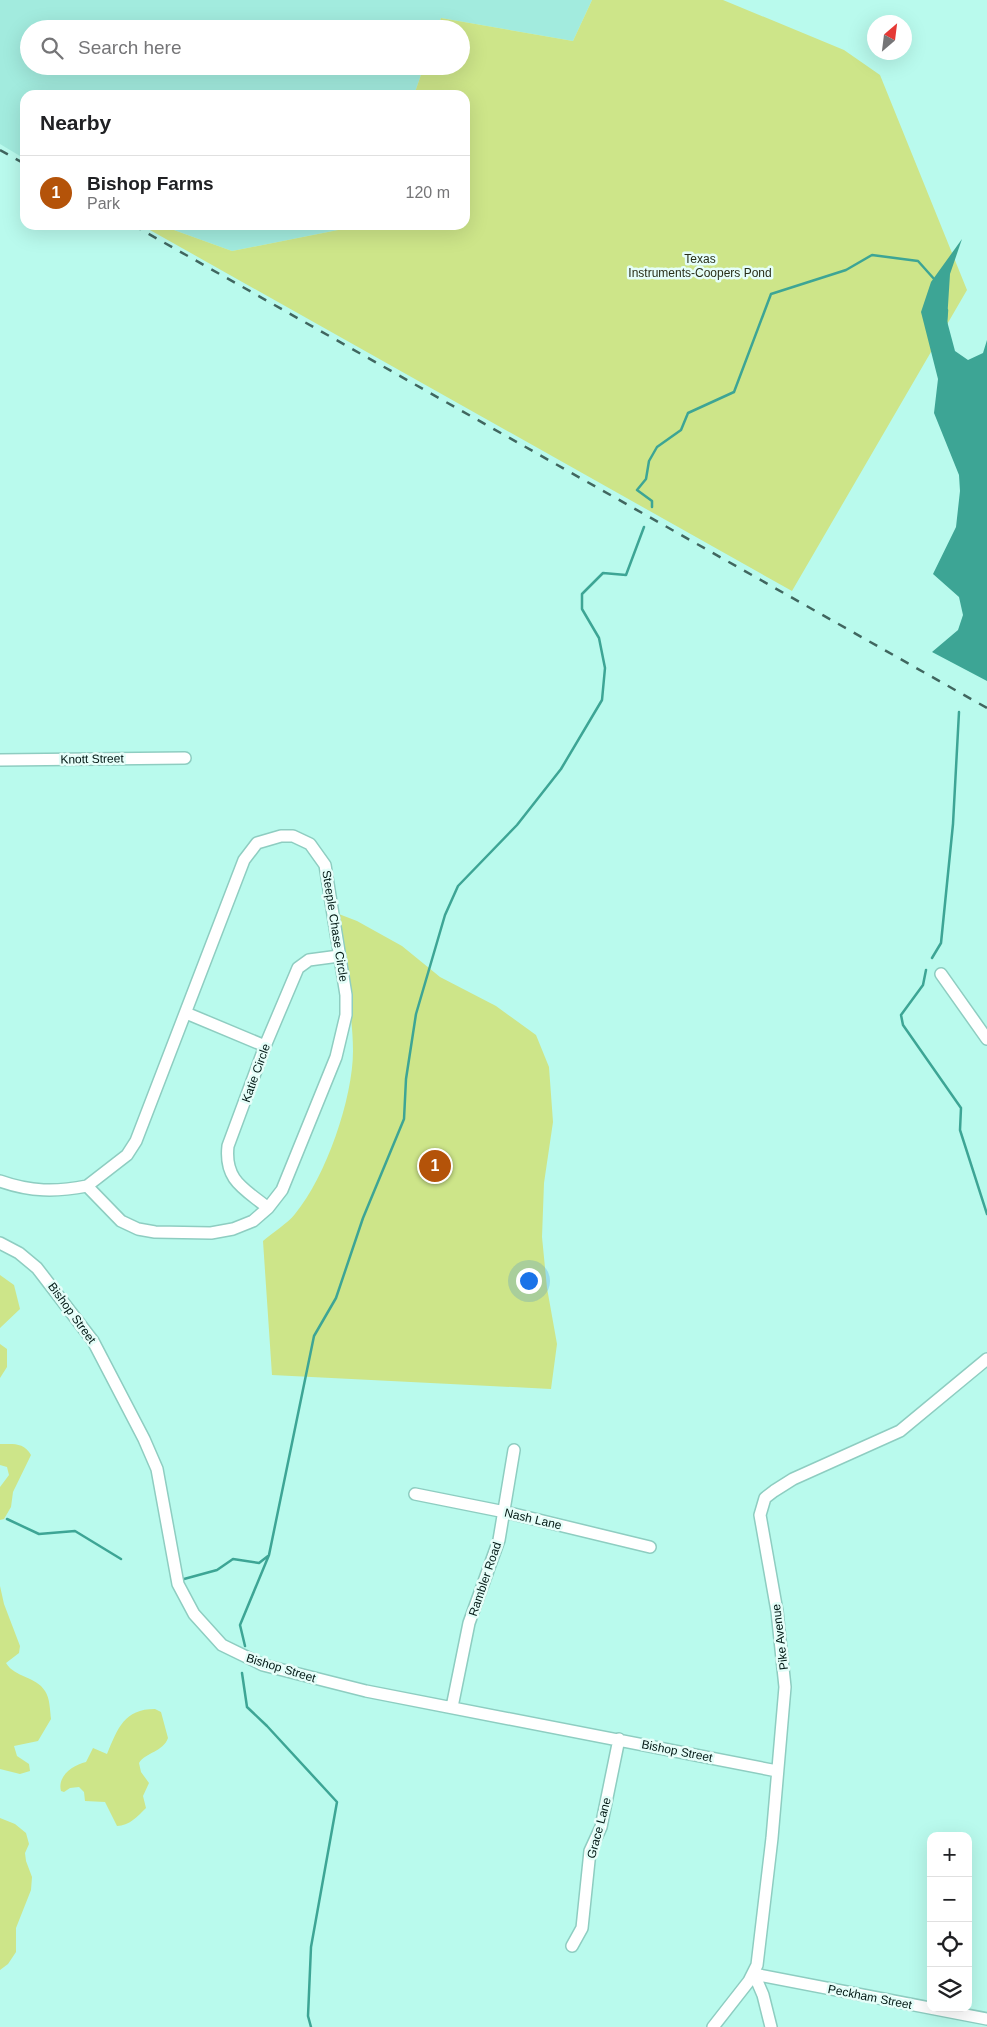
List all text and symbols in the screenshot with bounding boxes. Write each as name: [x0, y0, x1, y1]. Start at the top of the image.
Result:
north arrow: [867, 15, 912, 60]
search box: [20, 20, 470, 75]
icon: search: [38, 34, 66, 62]
text: Search here: [78, 37, 182, 58]
text: Nearby: [40, 111, 111, 134]
text: Bishop Farms: [87, 173, 214, 194]
text: 1: [52, 184, 60, 201]
text: 120 m: [406, 184, 450, 201]
text: Park: [87, 195, 120, 212]
park label: Texas Instruments-Coopers Pond: [628, 252, 772, 280]
street label: Knott Street: [60, 751, 124, 767]
street label: Steeple Chase Circle: [319, 869, 351, 983]
street label: Katie Circle: [239, 1041, 273, 1104]
pin: 1: [419, 1147, 451, 1185]
your location: [516, 1268, 542, 1294]
street label: Bishop Street: [45, 1280, 99, 1347]
street label: Nash Lane: [503, 1506, 563, 1532]
street label: Rambler Road: [466, 1540, 504, 1618]
street label: Pike Avenue: [769, 1603, 791, 1671]
street label: Bishop Street: [245, 1651, 318, 1685]
street label: Bishop Street: [640, 1737, 714, 1765]
street label: Grace Lane: [584, 1796, 614, 1860]
map controls: [927, 1832, 972, 2012]
button: +: [927, 1832, 972, 1877]
button: −: [927, 1877, 972, 1922]
button: locate: [927, 1922, 972, 1967]
button: layers: [927, 1967, 972, 2012]
street label: Peckham Street: [827, 1982, 914, 2012]

